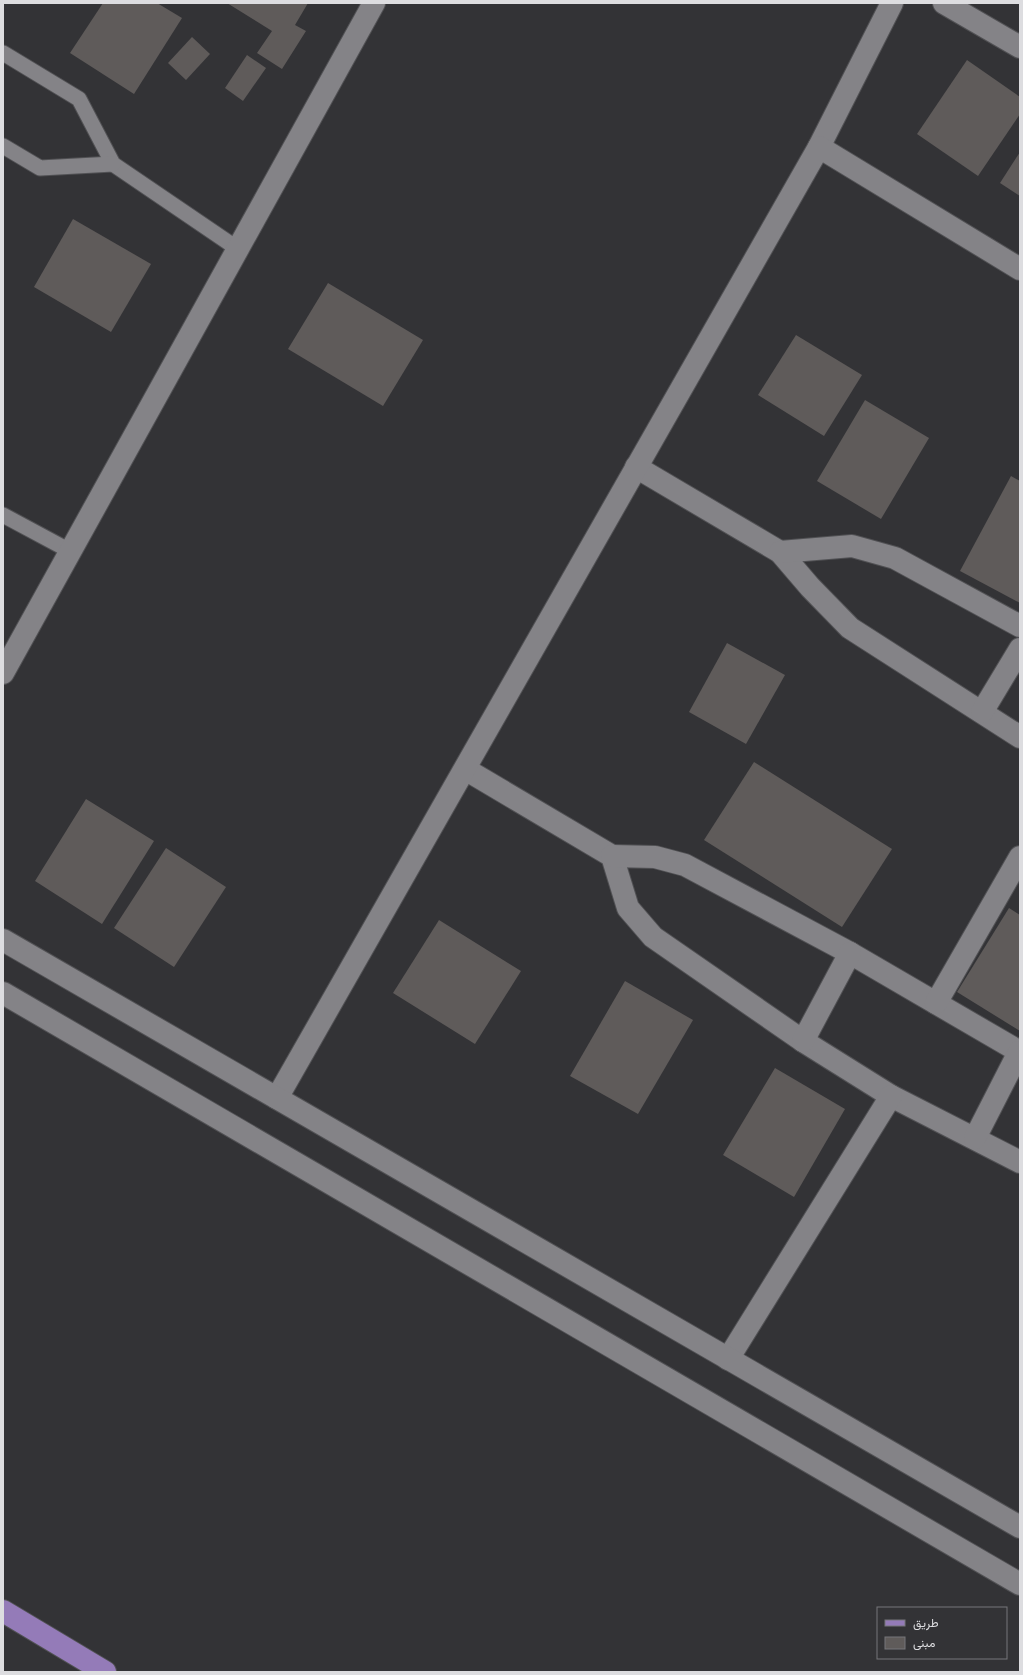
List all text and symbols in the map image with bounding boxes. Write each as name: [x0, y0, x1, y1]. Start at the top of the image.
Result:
legend: [877, 1607, 1007, 1659]
text: طريق: [913, 1616, 939, 1631]
text: مبنى: [913, 1636, 935, 1651]

